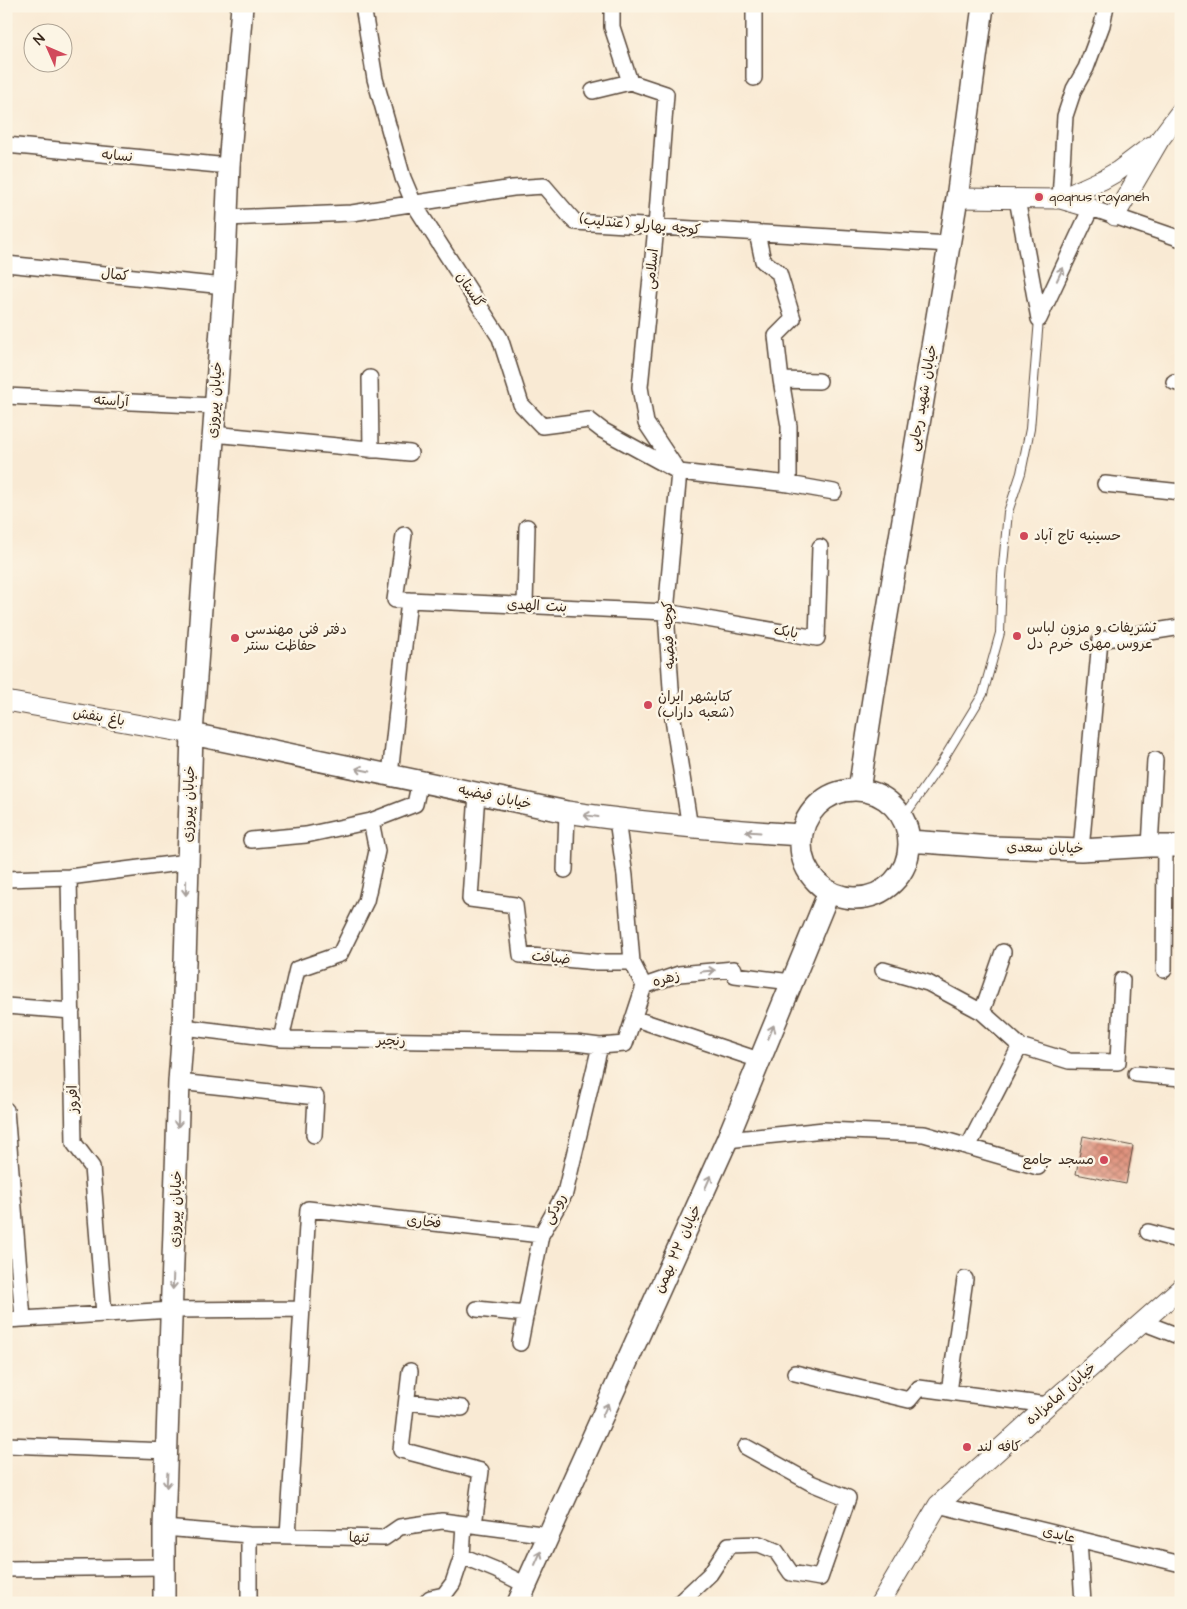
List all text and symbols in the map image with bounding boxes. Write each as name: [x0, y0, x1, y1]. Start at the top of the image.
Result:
north arrow: [22, 22, 72, 72]
text: N: [29, 29, 50, 50]
street label: نسابه: [100, 145, 134, 167]
place label: qoqnus rayaneh: [1049, 187, 1149, 207]
marker: qoqnus rayaneh: [1033, 191, 1045, 203]
street label: کوچه بهارلو (عندلیب): [579, 210, 701, 240]
street label: اسلامی: [640, 248, 664, 290]
street label: کمال: [100, 264, 130, 286]
one-way arrow: [1055, 267, 1065, 282]
street label: گلستان: [451, 268, 489, 312]
street label: خیابان شهید رجایی: [904, 343, 942, 453]
street label: خیابان پیروزی: [202, 361, 228, 439]
street label: آراسته: [93, 390, 130, 412]
place label: حسینیه تاج آباد: [1034, 526, 1121, 546]
marker: حسینیه تاج آباد: [1018, 530, 1030, 542]
street label: بنت الهدی: [506, 594, 568, 618]
street label: کوچه فیضیه: [658, 601, 680, 669]
place label: تشریفات و مزون لباس عروس مهری خرم دل: [1027, 618, 1157, 655]
place label: دفتر فنی مهندسی حفاظت سنتر: [244, 620, 347, 656]
street label: بابک: [772, 620, 800, 644]
marker: تشریفات و مزون لباس عروس مهری خرم دل: [1011, 630, 1023, 642]
marker: دفتر فنی مهندسی حفاظت سنتر: [229, 632, 241, 644]
place label: کتابشهر ایران (شعبه داراب): [658, 687, 734, 723]
marker: کتابشهر ایران (شعبه داراب): [642, 699, 654, 711]
street label: باغ بنفش: [71, 703, 127, 731]
one-way arrow: [356, 764, 372, 774]
street label: خیابان پیروزی: [178, 765, 200, 843]
street label: خیابان فیضیه: [457, 779, 533, 815]
one-way arrow: [583, 810, 599, 820]
one-way arrow: [745, 827, 761, 837]
street label: خیابان سعدی: [1006, 837, 1084, 859]
one-way arrow: [182, 879, 191, 895]
street label: ضیافت: [531, 946, 571, 970]
street label: زهره: [650, 966, 682, 992]
one-way arrow: [700, 966, 716, 976]
one-way arrow: [767, 1025, 776, 1040]
street label: رنجبر: [375, 1031, 406, 1051]
street label: افروز: [63, 1085, 83, 1114]
one-way arrow: [173, 1112, 183, 1128]
place label: مسجد جامع: [1023, 1150, 1094, 1170]
marker: مسجد جامع: [1098, 1154, 1110, 1166]
street label: خیابان پیروزی: [165, 1170, 187, 1248]
one-way arrow: [703, 1175, 713, 1190]
street label: رودکی: [538, 1190, 572, 1228]
street label: خیابان ۲۲ بهمن: [650, 1202, 706, 1296]
street label: فخاری: [406, 1210, 442, 1234]
one-way arrow: [169, 1274, 178, 1290]
street label: خیابان امامزاده: [1022, 1358, 1100, 1430]
one-way arrow: [600, 1403, 610, 1418]
place label: كافه لند: [977, 1437, 1021, 1457]
marker: كافه لند: [961, 1441, 973, 1453]
one-way arrow: [162, 1471, 171, 1487]
street label: عابدی: [1040, 1521, 1078, 1549]
street label: تنها: [349, 1528, 370, 1548]
one-way arrow: [534, 1551, 544, 1566]

